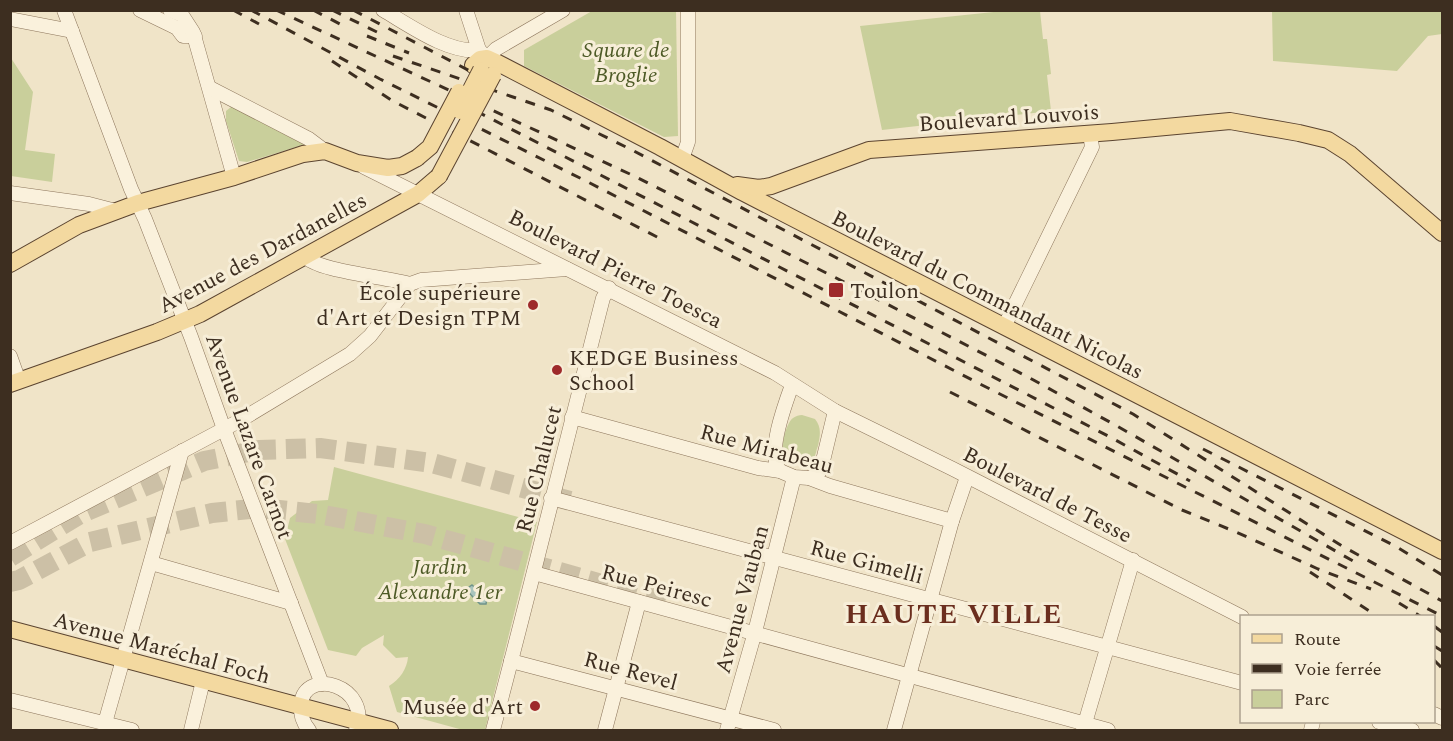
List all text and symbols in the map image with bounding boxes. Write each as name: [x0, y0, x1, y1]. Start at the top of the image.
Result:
park label: Square de Broglie: [583, 34, 669, 92]
street label: Boulevard Louvois: [918, 96, 1100, 141]
street label: Avenue des Dardanelles: [152, 184, 373, 322]
street label: Boulevard Pierre Toesca: [503, 201, 728, 338]
street label: Boulevard du Commandant Nicolas: [826, 202, 1149, 389]
place label: Toulon: [850, 275, 919, 308]
place label: École supérieure d'Art et Design TPM: [317, 277, 521, 335]
marker: Toulon: [827, 281, 845, 299]
marker: École supérieure d'Art et Design TPM: [526, 298, 540, 312]
street label: Avenue Lazare Carnot: [196, 329, 301, 544]
place label: KEDGE Business School: [569, 342, 739, 400]
marker: KEDGE Business School: [550, 363, 564, 377]
street label: Rue Chalucet: [508, 402, 571, 536]
street label: Rue Mirabeau: [696, 416, 837, 483]
street label: Boulevard de Tesse: [957, 438, 1138, 552]
street label: Avenue Vauban: [707, 522, 778, 677]
street label: Rue Gimelli: [806, 531, 927, 593]
park label: Jardin Alexandre 1er: [377, 551, 503, 609]
street label: Rue Peiresc: [597, 556, 716, 617]
district label: HAUTE VILLE: [845, 593, 1063, 636]
street label: Avenue Maréchal Foch: [49, 604, 274, 693]
legend: [1240, 615, 1435, 723]
text: Route: [1294, 626, 1341, 653]
street label: Rue Revel: [580, 643, 681, 700]
text: Voie ferrée: [1294, 656, 1382, 683]
text: Parc: [1294, 686, 1330, 713]
place label: Musée d'Art: [402, 691, 523, 724]
marker: Musée d'Art: [528, 699, 542, 713]

